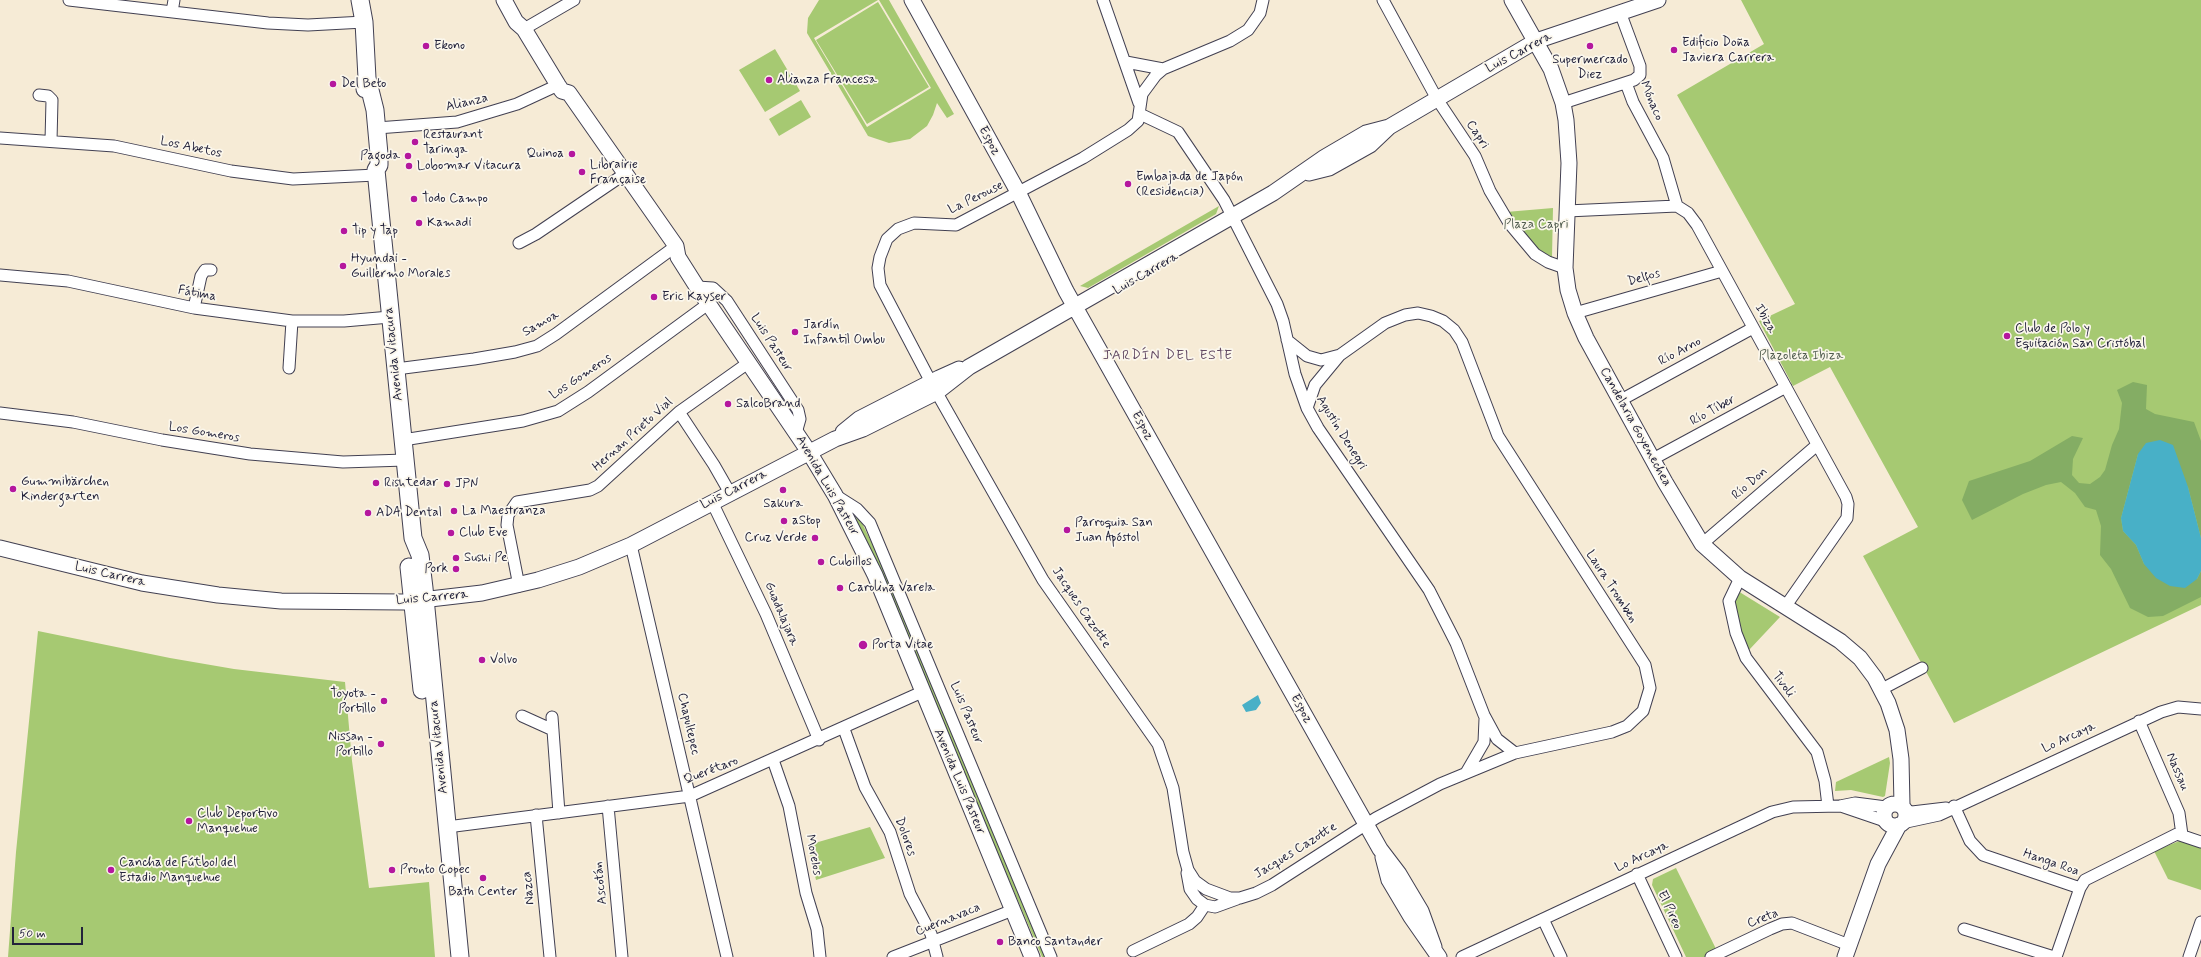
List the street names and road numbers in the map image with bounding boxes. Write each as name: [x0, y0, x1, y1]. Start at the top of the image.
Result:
street label: Luis Carrera: [1483, 29, 1555, 77]
street label: Mónaco: [1636, 79, 1666, 123]
street label: Alianza: [444, 91, 490, 115]
street label: Capri: [1462, 118, 1492, 152]
street label: Espoz: [975, 124, 1003, 158]
street label: Los Abetos: [159, 134, 223, 162]
street label: La Perouse: [946, 178, 1006, 218]
street label: Luis Carrera: [1111, 249, 1181, 299]
street label: Delfos: [1626, 266, 1662, 290]
street label: Fátima: [177, 283, 217, 305]
street label: Ibiza: [1751, 302, 1779, 336]
street label: Avenida Vitacura: [381, 306, 407, 402]
street label: Samoa: [520, 307, 562, 341]
street label: Luis Pasteur: [746, 311, 796, 375]
street label: Río Arno: [1656, 334, 1704, 370]
street label: Los Gomeros: [547, 351, 615, 403]
street label: Candelaria Goyenechea: [1596, 365, 1674, 489]
street label: Río Tíber: [1688, 392, 1738, 430]
street label: Agustín Denegri: [1312, 393, 1370, 473]
street label: Hernan Prieto Vial: [590, 395, 676, 475]
street label: Espoz: [1128, 409, 1156, 443]
street label: Los Gomeros: [168, 420, 240, 446]
street label: Avenida Luis Pasteur: [792, 433, 862, 539]
street label: Río Don: [1729, 464, 1771, 504]
street label: Luis Carrera: [698, 467, 770, 513]
street label: Laura Tromben: [1582, 548, 1640, 626]
street label: Luis Carrera: [73, 559, 147, 591]
street label: Jacques Cazotte: [1048, 564, 1114, 652]
street label: Guadalajara: [761, 580, 801, 648]
street label: Luis Carrera: [395, 587, 469, 609]
street label: Tivoli: [1768, 669, 1798, 701]
street label: Luis Pasteur: [946, 680, 986, 746]
street label: Chapultepec: [673, 691, 703, 757]
street label: Espoz: [1287, 692, 1315, 726]
street label: Avenida Vitacura: [426, 699, 452, 795]
street label: Lo Arcaya: [2040, 719, 2098, 757]
street label: Avenida Luis Pasteur: [930, 727, 988, 837]
street label: Nassau: [2162, 751, 2192, 793]
street label: Querétaro: [682, 754, 740, 788]
street label: Dolores: [891, 816, 919, 858]
street label: Jacques Cazotte: [1252, 819, 1340, 883]
street label: Morelos: [801, 833, 825, 877]
street label: Lo Arcaya: [1613, 838, 1671, 876]
street label: Hanga Roa: [2021, 846, 2081, 880]
street label: Ascotán: [591, 861, 611, 905]
street label: Nazca: [519, 870, 539, 906]
street label: El Pireo: [1653, 888, 1685, 932]
street label: Cuernavaca: [913, 900, 983, 940]
street label: Creta: [1745, 906, 1781, 932]

